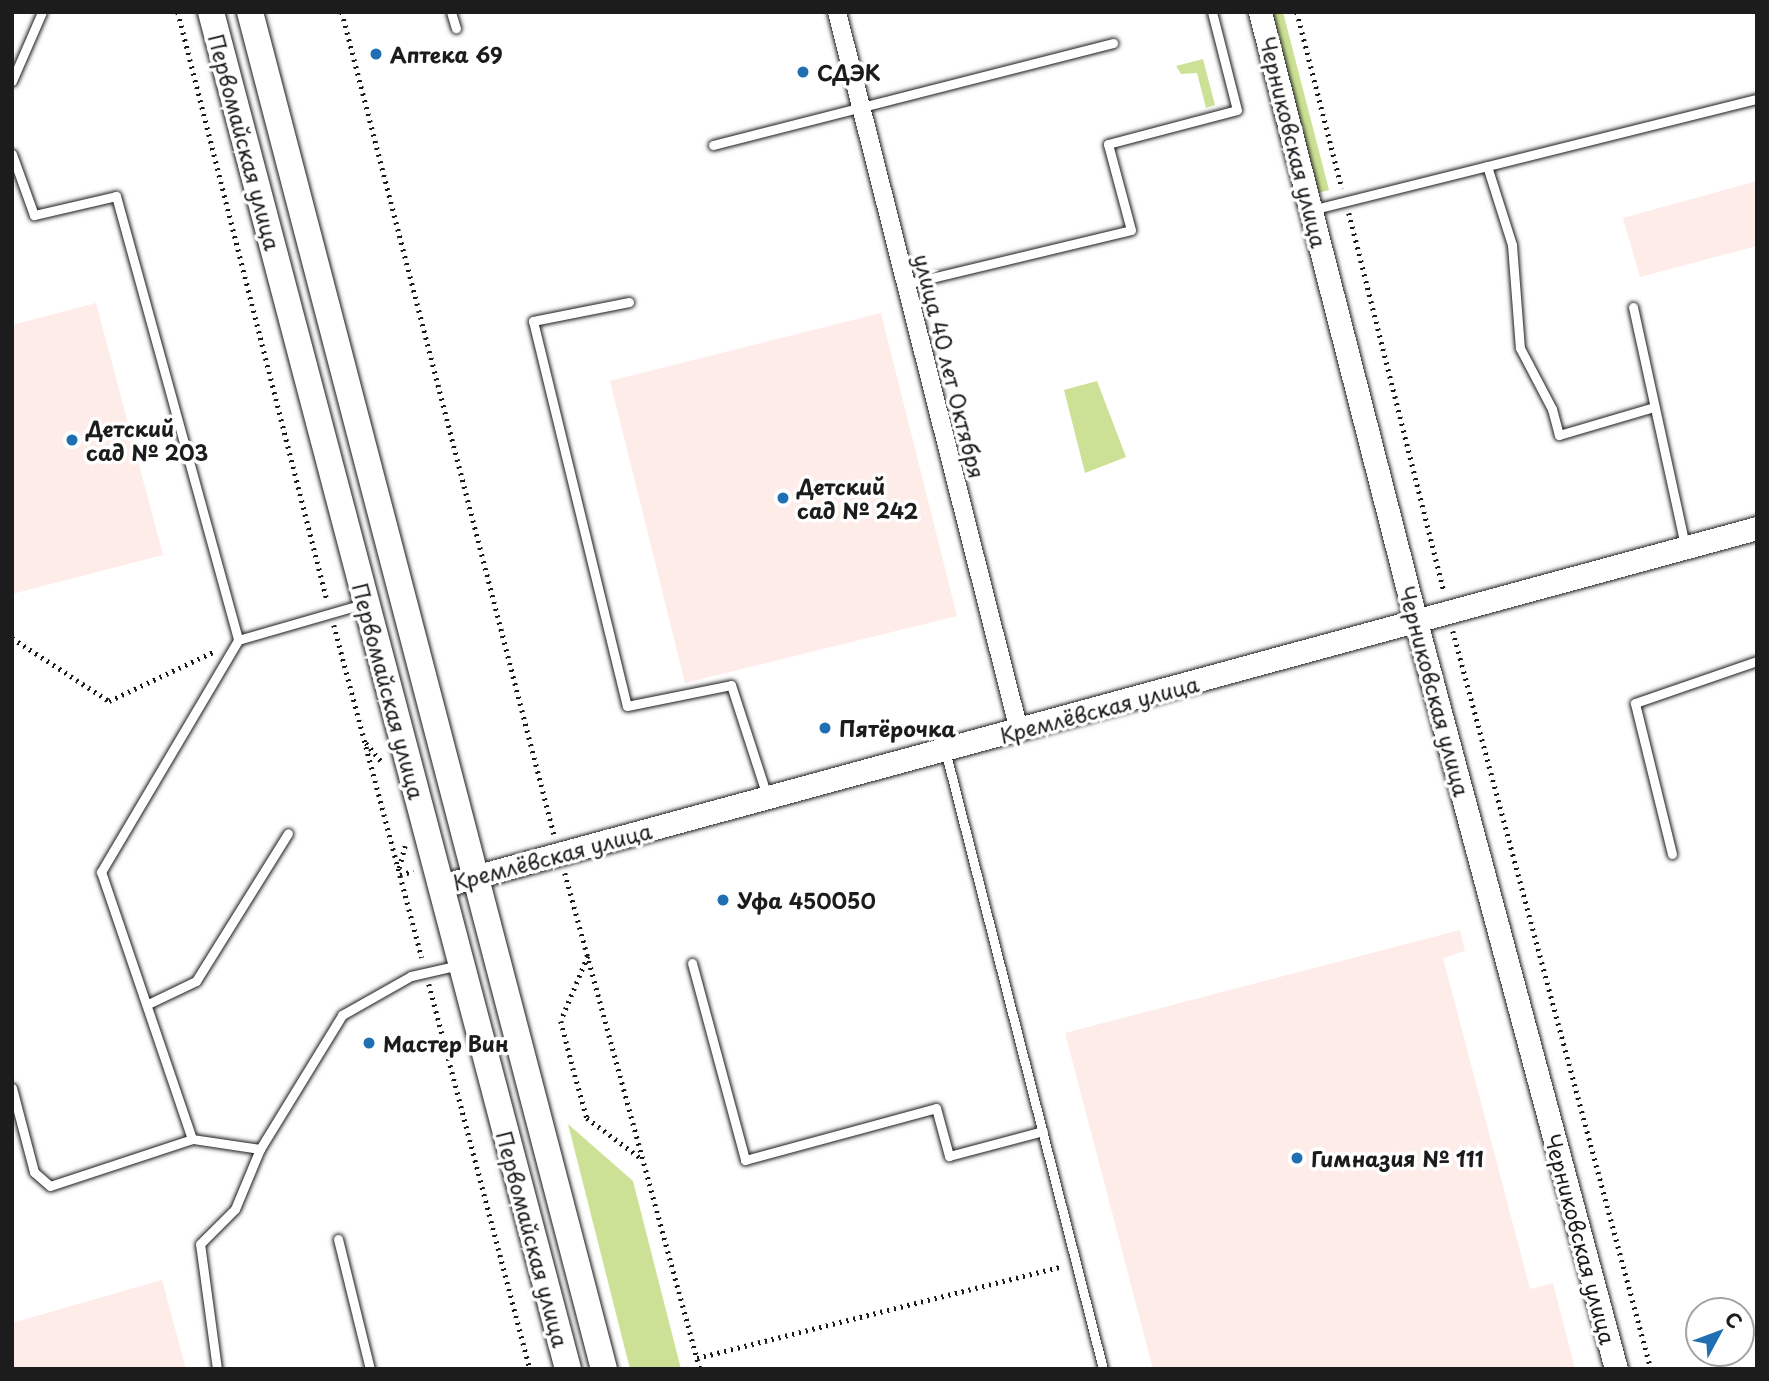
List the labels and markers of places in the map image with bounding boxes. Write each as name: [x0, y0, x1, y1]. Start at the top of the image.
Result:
place label: Аптека 69: [390, 41, 502, 67]
marker: Аптека 69: [368, 46, 384, 62]
place label: СДЭК: [817, 59, 881, 85]
marker: СДЭК: [795, 64, 811, 80]
place label: Детский сад № 203: [86, 415, 209, 465]
marker: Детский сад № 203: [64, 432, 80, 448]
place label: Детский сад № 242: [797, 473, 919, 523]
marker: Детский сад № 242: [775, 490, 791, 506]
place label: Пятёрочка: [839, 715, 956, 741]
marker: Пятёрочка: [817, 720, 833, 736]
place label: Уфа 450050: [737, 887, 876, 913]
marker: Уфа 450050: [715, 892, 731, 908]
place label: Мастер Вин: [383, 1030, 510, 1056]
marker: Мастер Вин: [361, 1035, 377, 1051]
place label: Гимназия № 111: [1311, 1145, 1484, 1171]
marker: Гимназия № 111: [1289, 1150, 1305, 1166]

